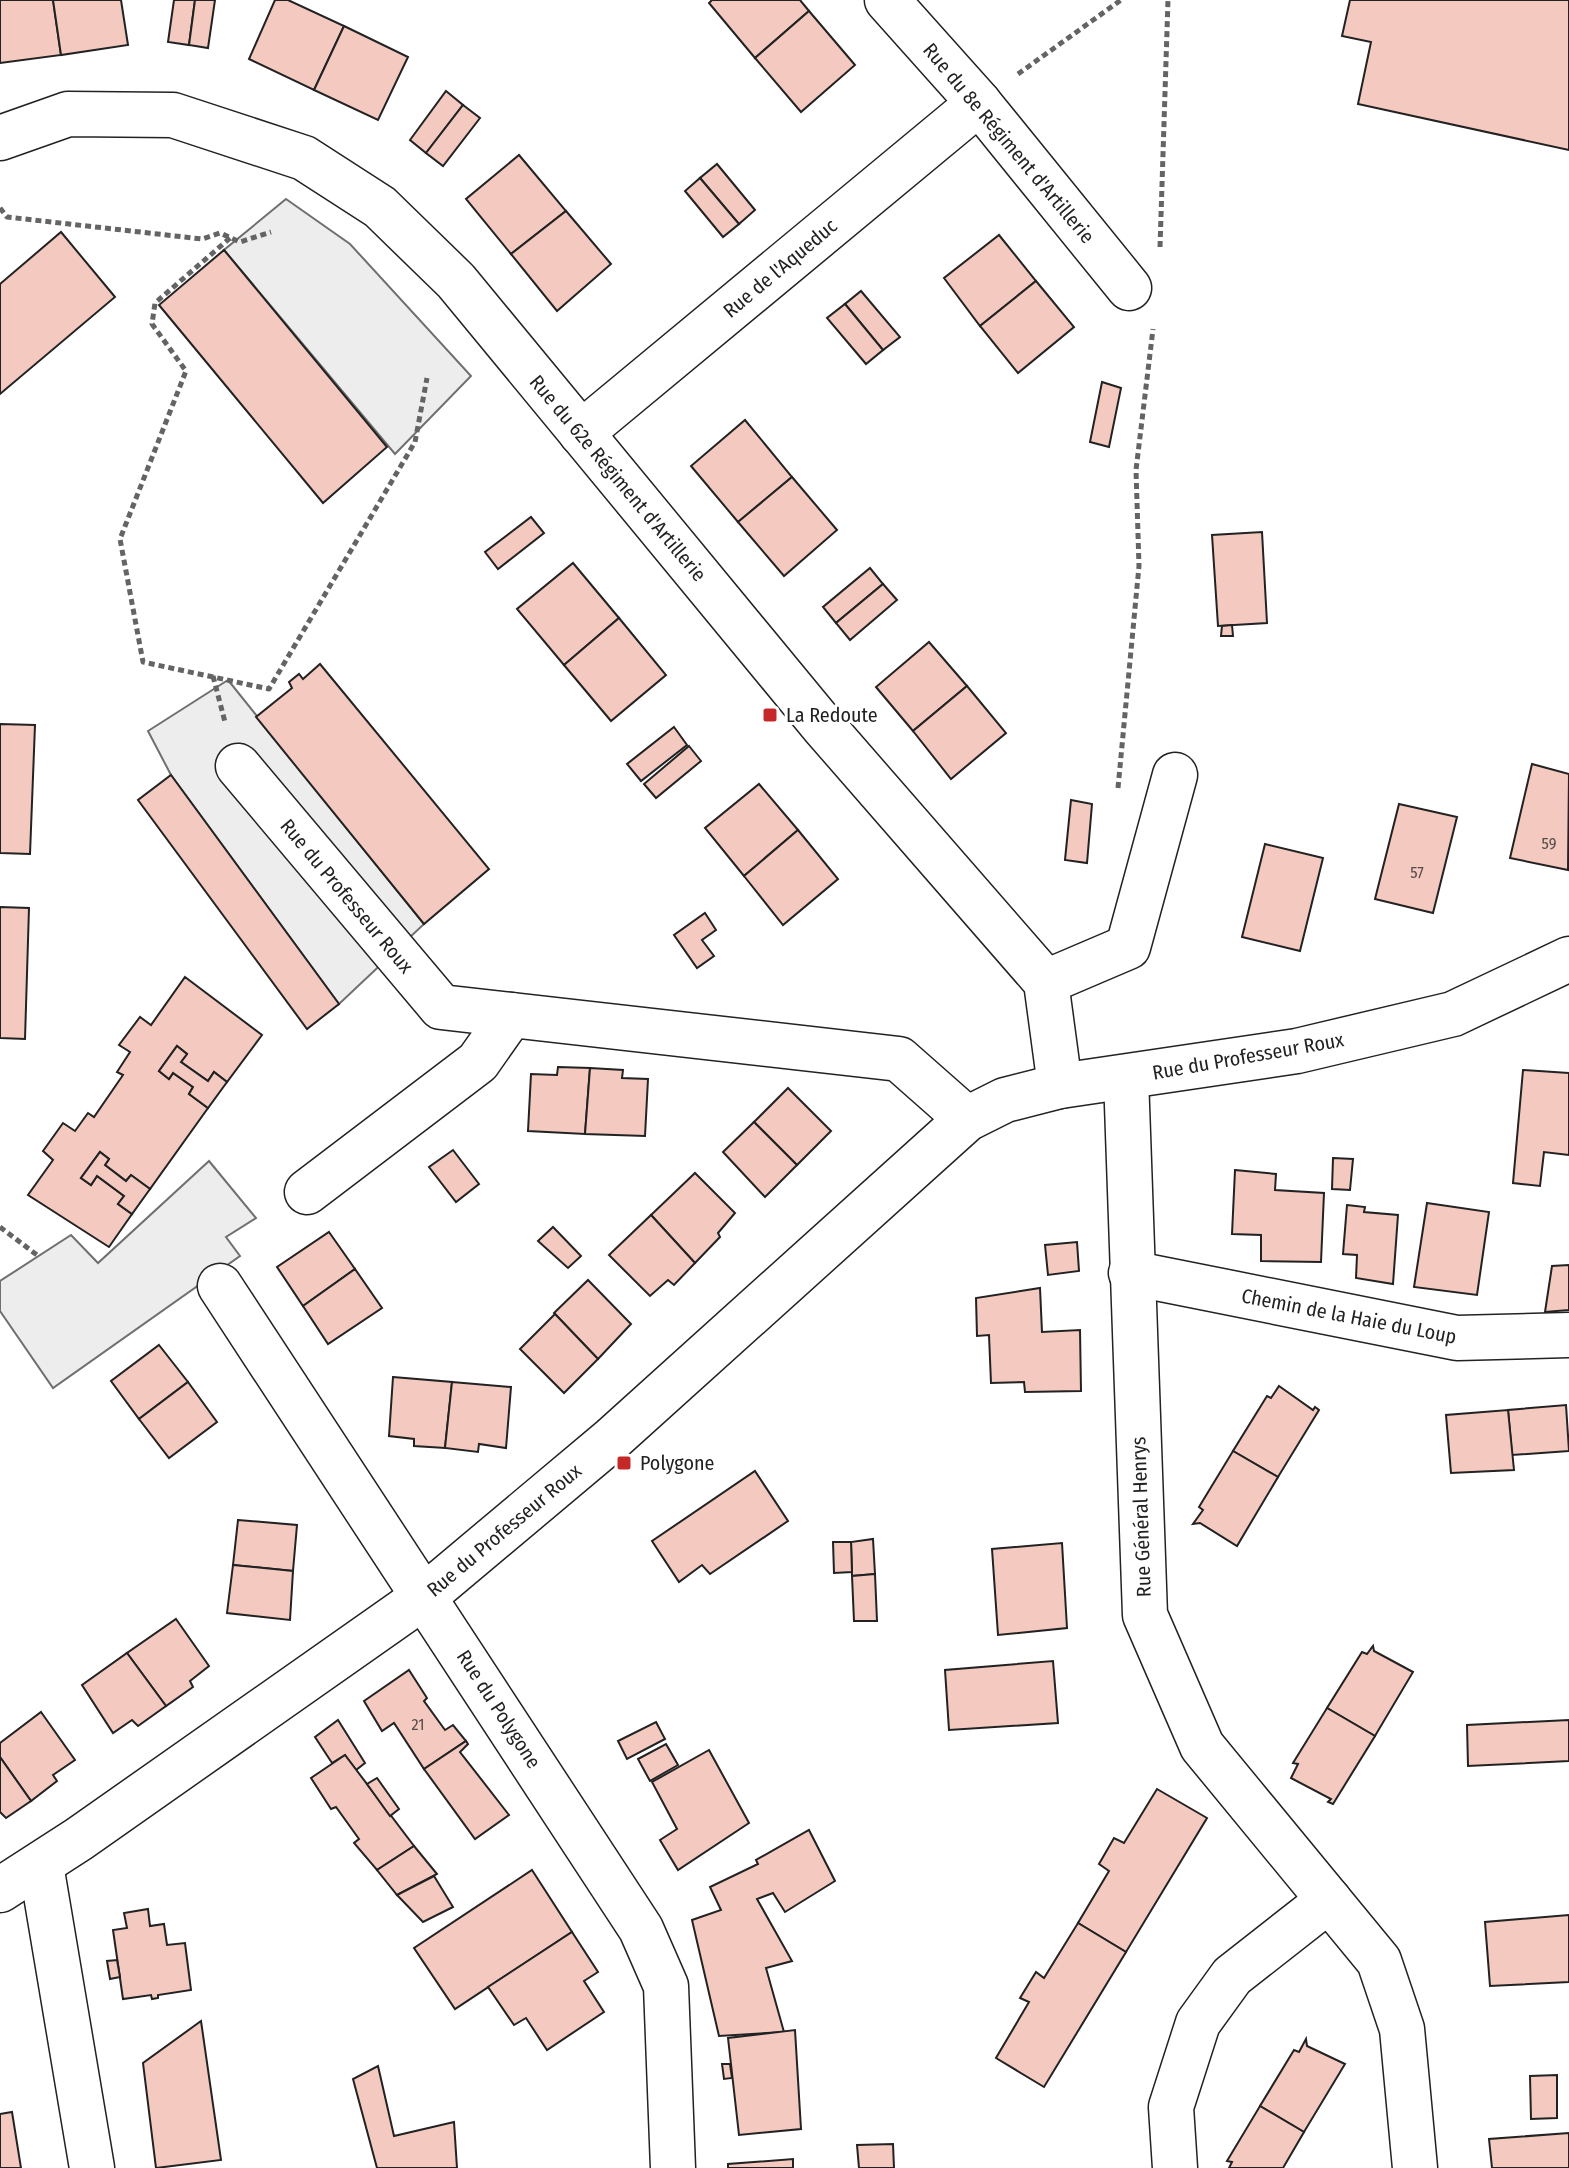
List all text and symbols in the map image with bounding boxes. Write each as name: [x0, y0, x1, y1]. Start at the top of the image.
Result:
street label: Rue du 8e Régiment d'Artillerie: [918, 38, 1100, 248]
street label: Rue de l'Aqueduc: [718, 213, 842, 323]
street label: Rue du 62e Régiment d'Artillerie: [525, 370, 711, 586]
place label: La Redoute: [786, 703, 878, 727]
marker: La Redoute: [761, 706, 779, 724]
street label: Rue du Professeur Roux: [275, 814, 419, 978]
house number: 59: [1542, 834, 1557, 853]
house number: 57: [1410, 863, 1424, 882]
street label: Rue du Professeur Roux: [1150, 1027, 1346, 1085]
street label: Chemin de la Haie du Loup: [1239, 1283, 1459, 1349]
street label: Rue Général Henrys: [1126, 1436, 1156, 1598]
place label: Polygone: [640, 1451, 714, 1475]
marker: Polygone: [615, 1454, 633, 1472]
street label: Rue du Professeur Roux: [422, 1458, 586, 1602]
street label: Rue du Polygone: [452, 1645, 546, 1773]
house number: 21: [412, 1715, 424, 1734]

